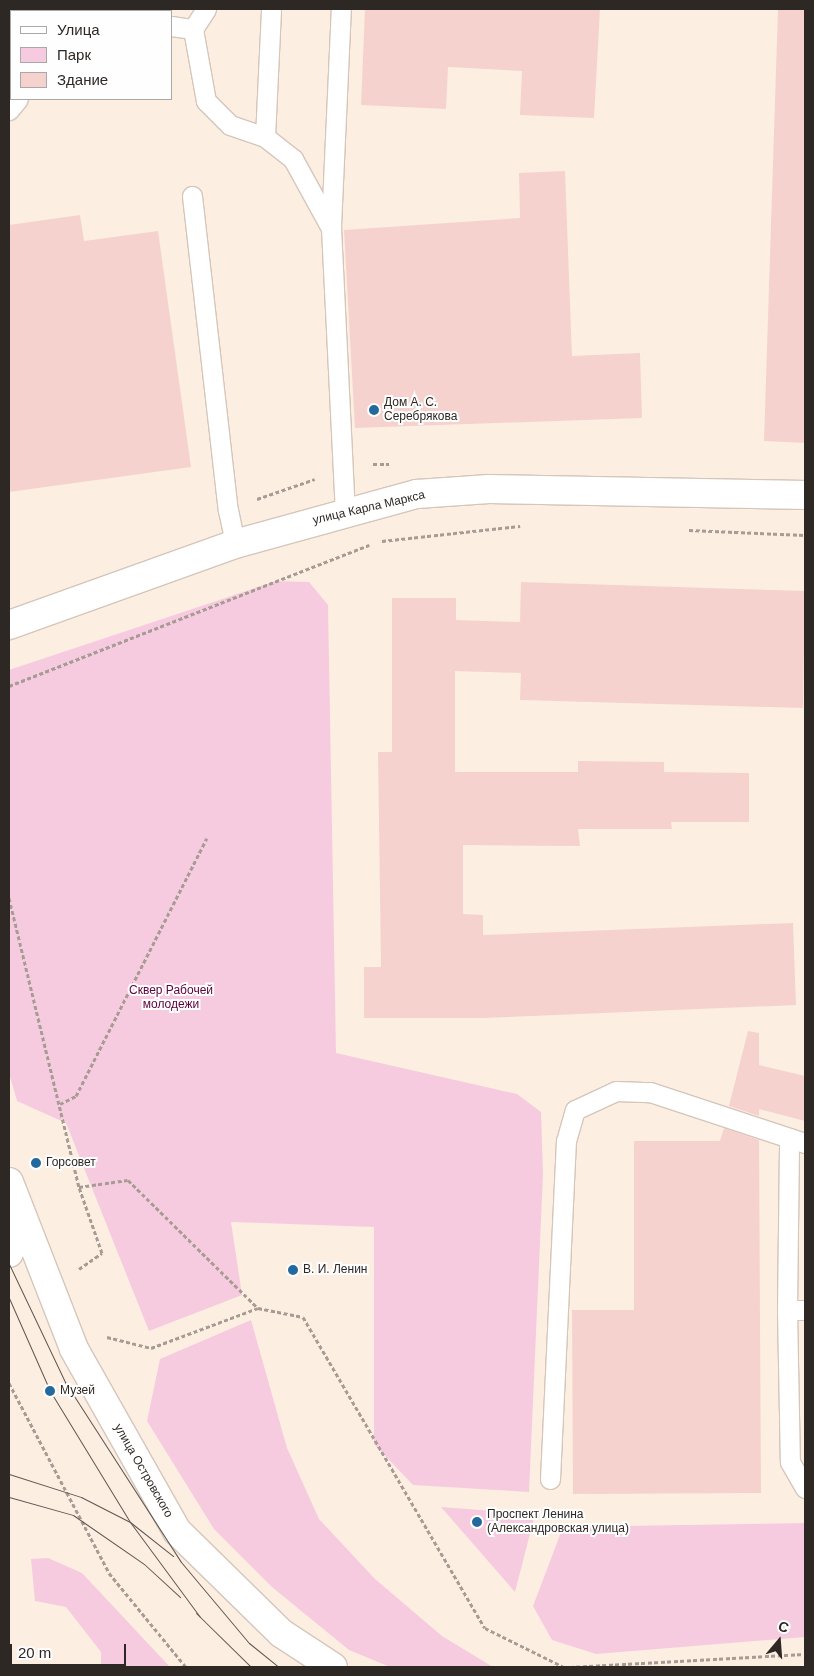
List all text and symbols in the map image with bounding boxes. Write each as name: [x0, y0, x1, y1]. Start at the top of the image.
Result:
legend: [10, 10, 172, 100]
text: Улица: [57, 21, 100, 38]
text: Парк: [57, 46, 91, 63]
text: Здание: [57, 71, 108, 88]
place label: Дом А. С. Серебрякова: [384, 396, 457, 424]
marker: Дом А. С. Серебрякова: [368, 404, 380, 416]
street label: улица Карла Маркса: [311, 488, 427, 528]
park label: Сквер Рабочей молодежи: [129, 984, 213, 1012]
place label: Горсовет: [46, 1156, 96, 1170]
marker: Горсовет: [30, 1157, 42, 1169]
place label: В. И. Ленин: [303, 1263, 367, 1277]
marker: В. И. Ленин: [287, 1264, 299, 1276]
place label: Музей: [60, 1384, 95, 1398]
marker: Музей: [44, 1385, 56, 1397]
street label: улица Островского: [110, 1422, 176, 1520]
place label: Проспект Ленина (Александровская улица): [487, 1508, 629, 1536]
marker: Проспект Ленина (Александровская улица): [471, 1516, 483, 1528]
north arrow: [754, 1616, 804, 1666]
text: С: [776, 1618, 791, 1636]
scale bar: [12, 1634, 129, 1666]
text: 20 m: [18, 1644, 51, 1661]

